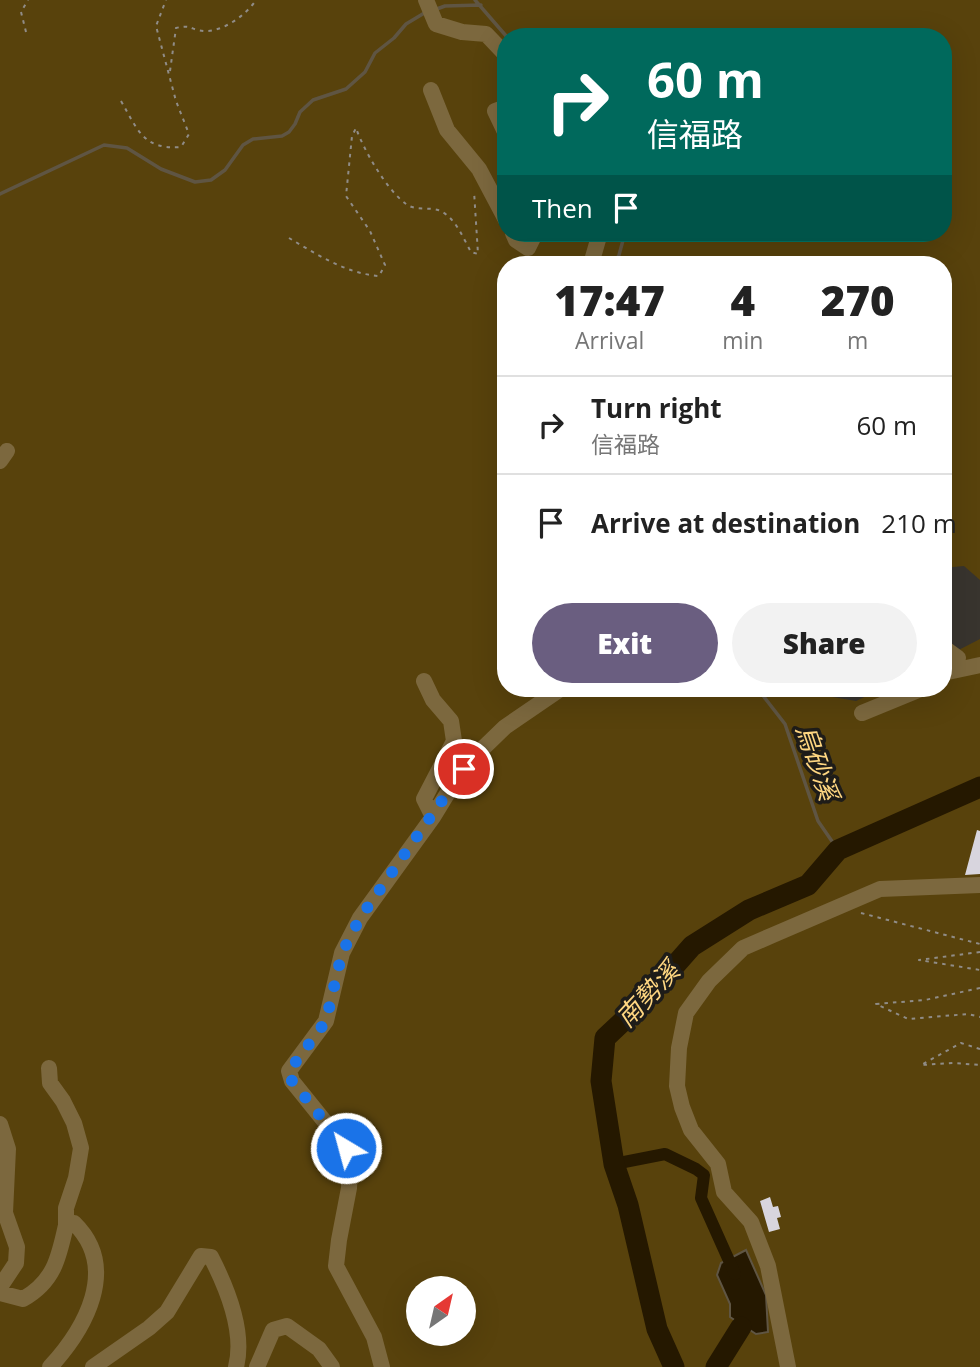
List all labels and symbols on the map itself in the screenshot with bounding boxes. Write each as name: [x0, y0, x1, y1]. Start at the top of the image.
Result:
water label: 烏砂溪: [788, 719, 849, 809]
pin: [434, 739, 494, 799]
water label: 南勢溪: [607, 950, 689, 1035]
position arrow: [309, 1111, 383, 1185]
north arrow: [406, 1276, 476, 1346]

